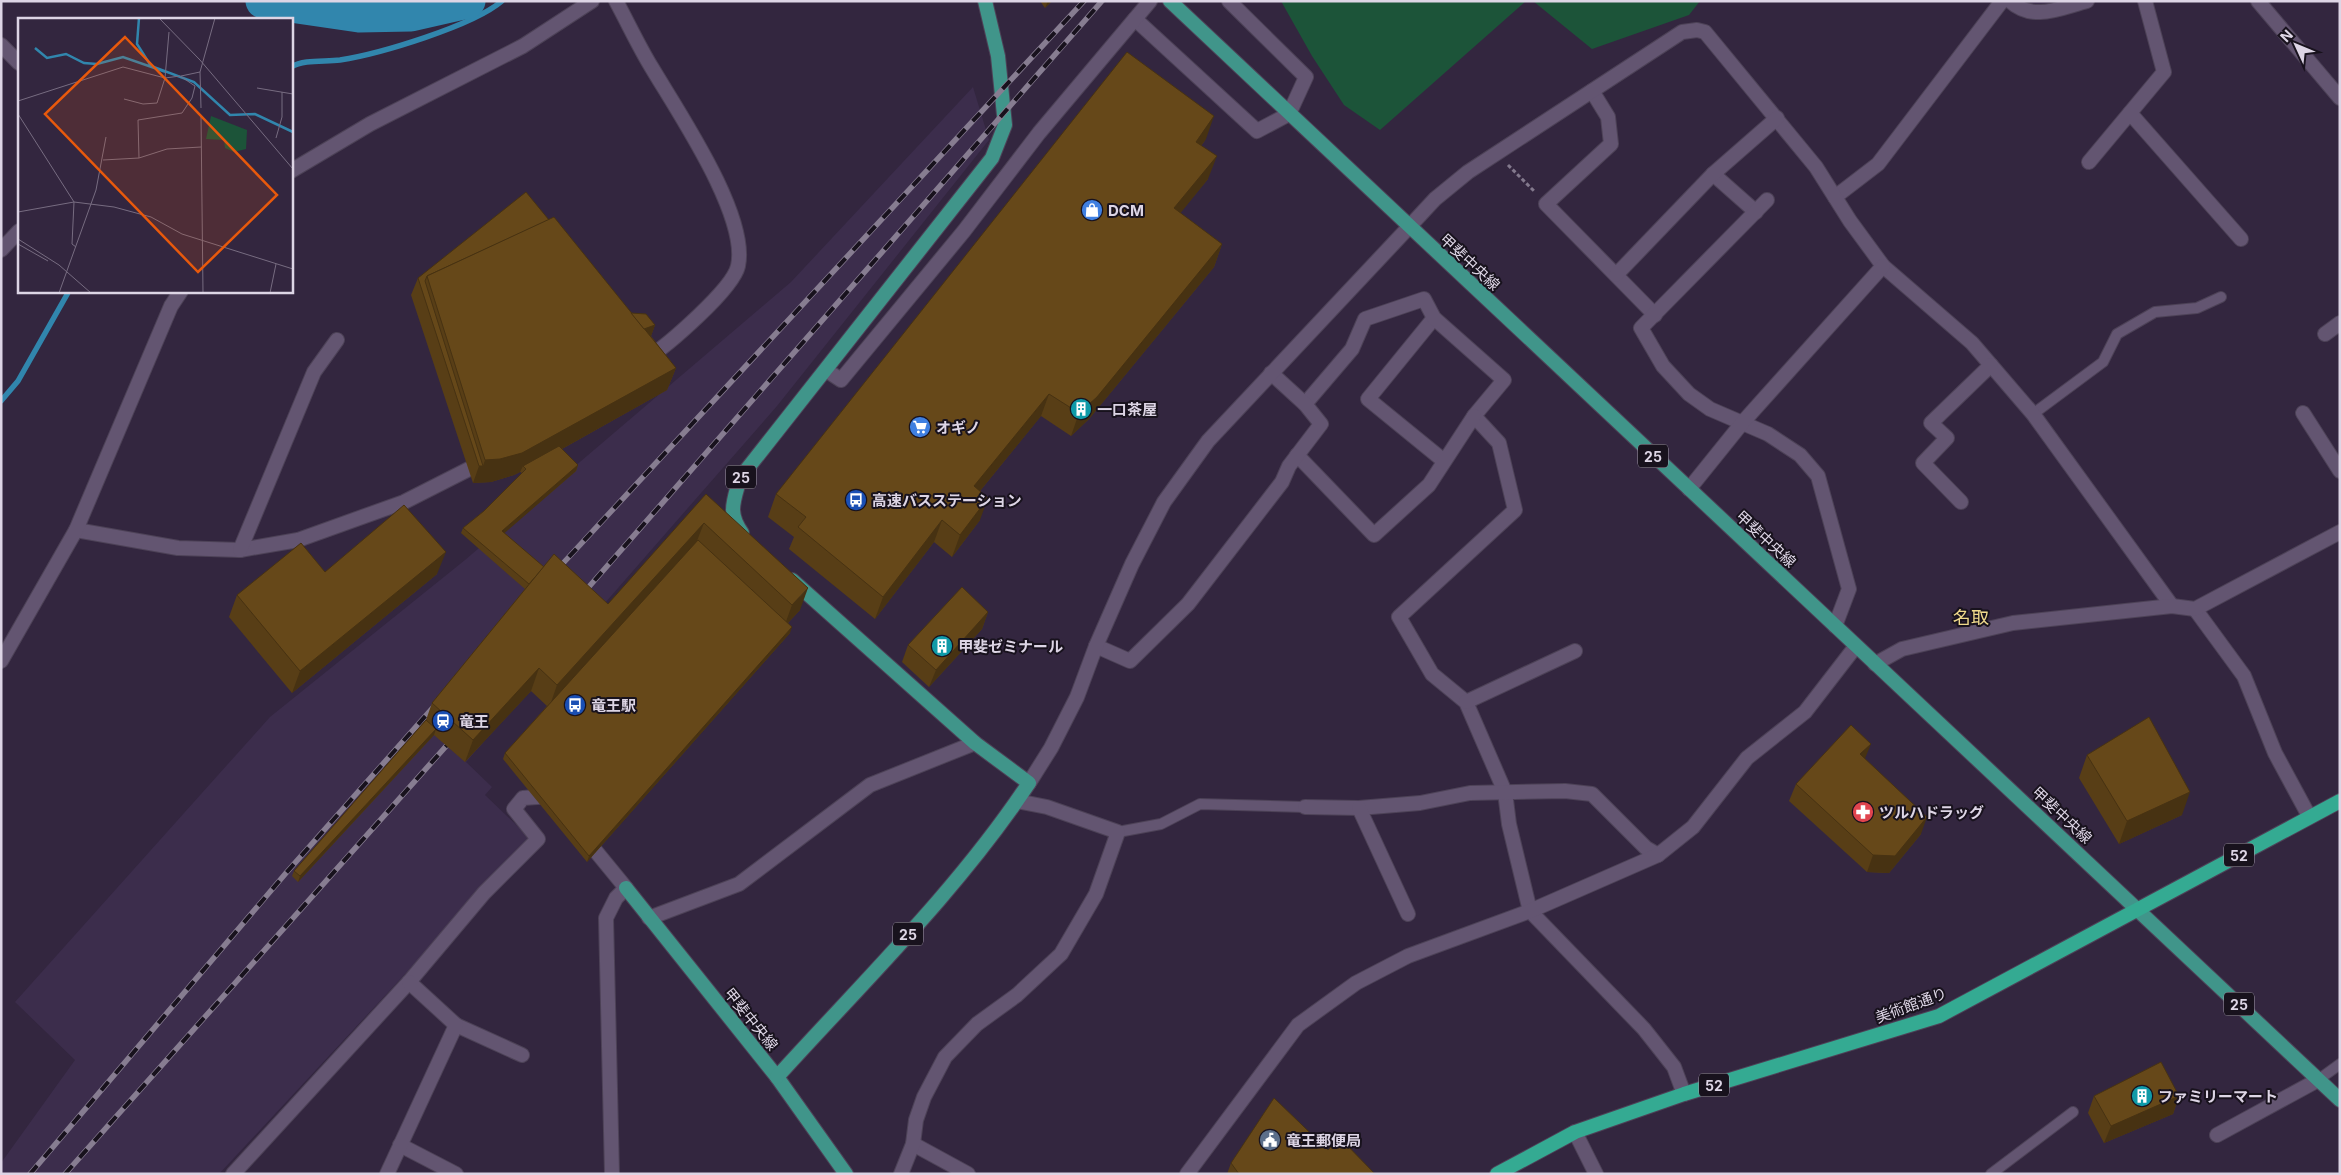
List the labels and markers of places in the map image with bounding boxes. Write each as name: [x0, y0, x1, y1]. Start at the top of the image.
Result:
shop icon: DCM: [1080, 198, 1104, 222]
place label: DCM: [1108, 201, 1144, 220]
building icon: 一口茶屋: [1069, 397, 1093, 421]
place label: 一口茶屋: [1097, 400, 1157, 419]
supermarket icon: オギノ: [908, 415, 932, 439]
place label: オギノ: [936, 418, 980, 437]
bus stop icon: 高速バスステーション: [844, 488, 868, 512]
place label: 高速バスステーション: [872, 491, 1022, 510]
building icon: 甲斐ゼミナール: [930, 634, 954, 658]
place label: 甲斐ゼミナール: [958, 637, 1063, 656]
bus stop icon: 竜王駅: [563, 693, 587, 717]
place label: 竜王駅: [591, 696, 636, 715]
station icon: 竜王: [431, 709, 455, 733]
place label: 竜王: [459, 712, 489, 731]
pharmacy icon: ツルハドラッグ: [1851, 800, 1875, 824]
place label: ツルハドラッグ: [1879, 803, 1984, 822]
building icon: ファミリーマート: [2130, 1084, 2154, 1108]
place label: ファミリーマート: [2158, 1087, 2278, 1106]
public building icon: 竜王郵便局: [1258, 1128, 1282, 1152]
place label: 竜王郵便局: [1286, 1131, 1361, 1150]

